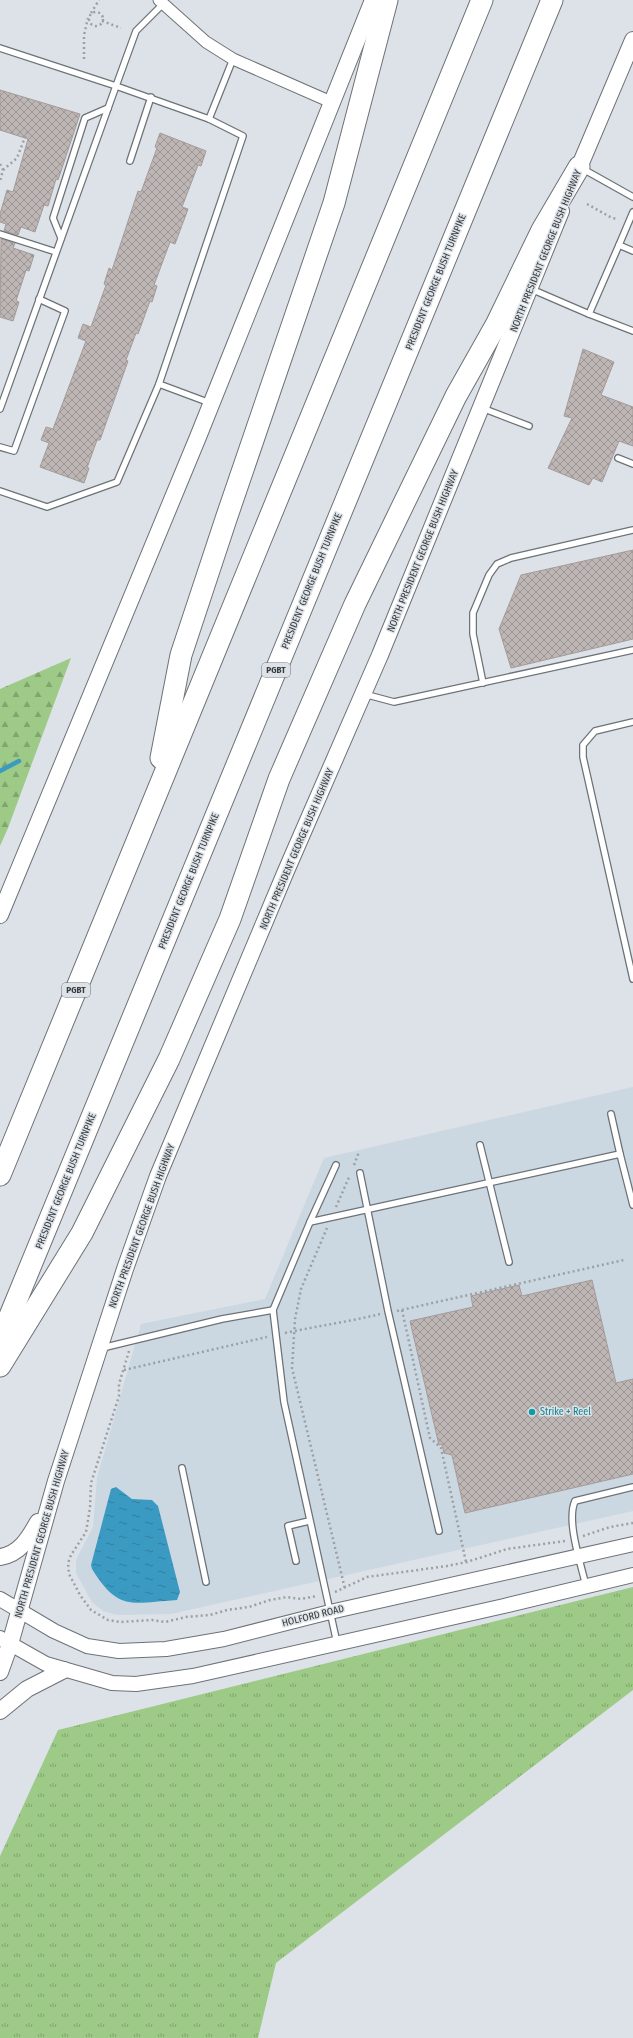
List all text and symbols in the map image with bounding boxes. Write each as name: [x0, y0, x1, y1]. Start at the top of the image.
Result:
street label: NORTH PRESIDENT GEORGE BUSH HIGHWAY: [508, 168, 584, 334]
street label: PRESIDENT GEORGE BUSH TURNPIKE: [403, 212, 469, 352]
street label: NORTH PRESIDENT GEORGE BUSH HIGHWAY: [385, 468, 461, 634]
street label: PRESIDENT GEORGE BUSH TURNPIKE: [279, 511, 345, 651]
road number: PGBT: [262, 663, 290, 677]
street label: NORTH PRESIDENT GEORGE BUSH HIGHWAY: [257, 767, 337, 931]
street label: PRESIDENT GEORGE BUSH TURNPIKE: [156, 811, 222, 951]
road number: PGBT: [62, 983, 90, 997]
street label: PRESIDENT GEORGE BUSH TURNPIKE: [33, 1111, 99, 1251]
street label: NORTH PRESIDENT GEORGE BUSH HIGHWAY: [107, 1142, 177, 1310]
place label: Strike + Reel: [540, 1406, 591, 1418]
marker: Strike + Reel: [527, 1407, 537, 1417]
street label: NORTH PRESIDENT GEORGE BUSH HIGHWAY: [12, 1449, 72, 1619]
street label: HOLFORD ROAD: [281, 1602, 345, 1630]

